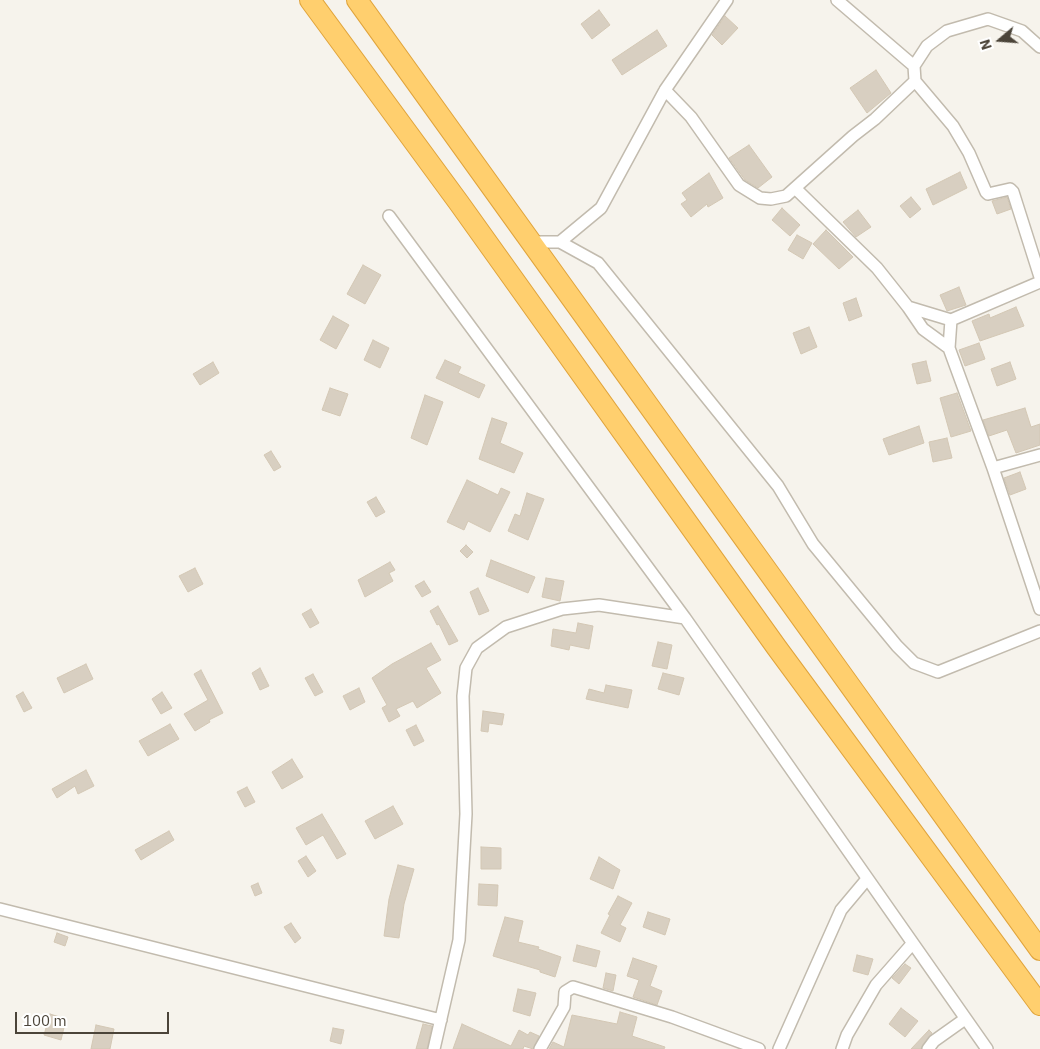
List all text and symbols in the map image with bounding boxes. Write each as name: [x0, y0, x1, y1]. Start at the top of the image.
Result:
north arrow: [975, 15, 1025, 65]
text: N: [976, 37, 996, 52]
scale bar: [18, 1002, 171, 1034]
text: 100 m: [23, 1011, 67, 1030]

